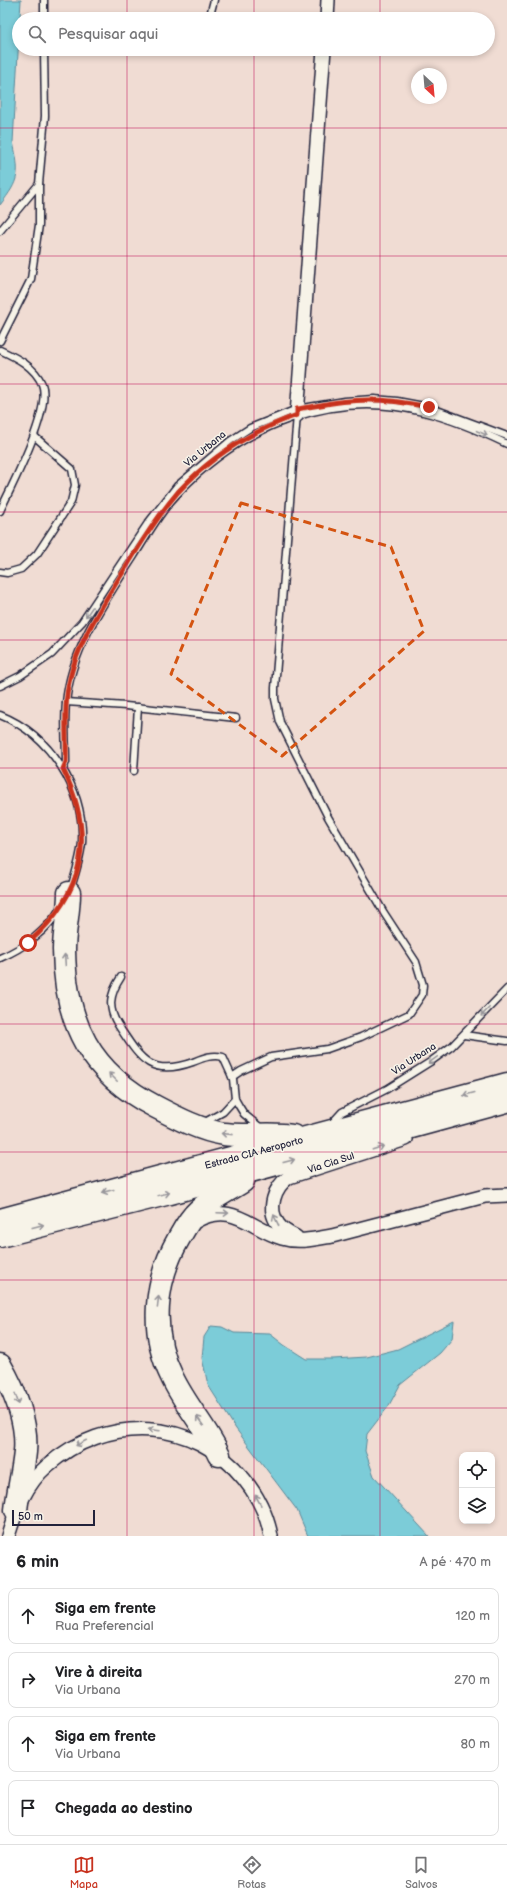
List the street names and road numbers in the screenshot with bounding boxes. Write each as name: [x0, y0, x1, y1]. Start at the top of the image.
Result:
street label: Via Urbana: [182, 428, 229, 470]
street label: Via Urbana: [390, 1040, 439, 1078]
street label: Estrada CIA Aeroporto: [203, 1134, 305, 1172]
street label: Via Cia Sul: [306, 1150, 356, 1176]

